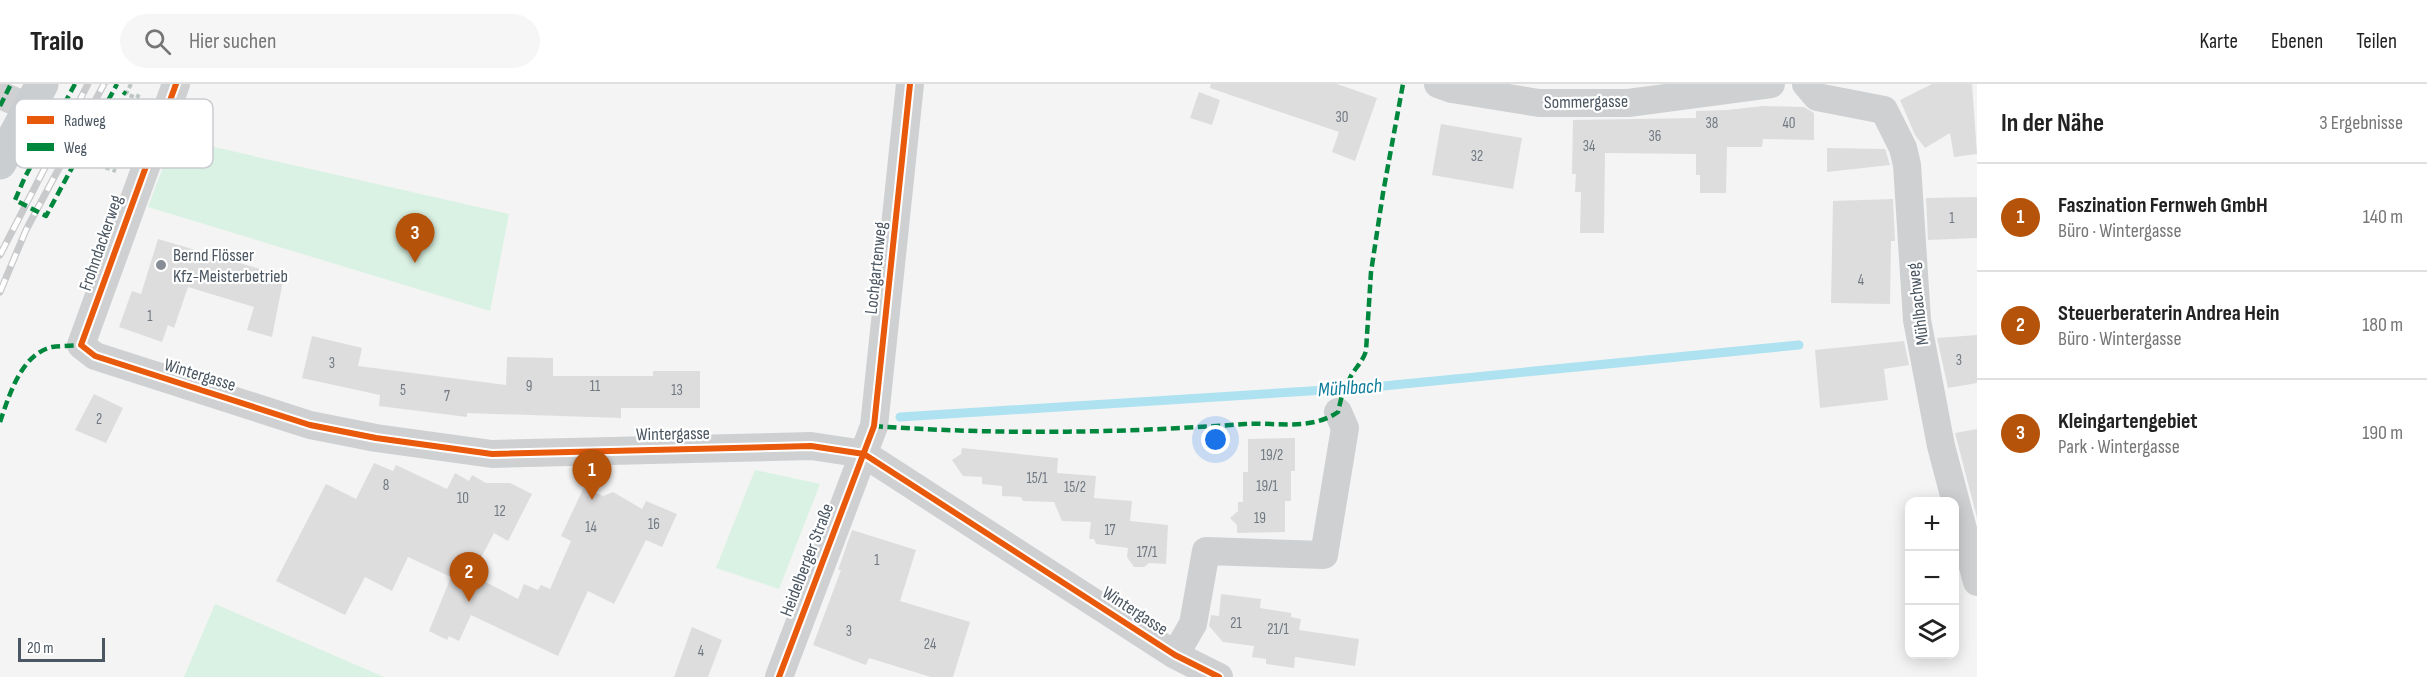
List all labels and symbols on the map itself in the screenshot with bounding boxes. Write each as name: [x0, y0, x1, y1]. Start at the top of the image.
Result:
street label: Sommergasse: [1544, 91, 1628, 113]
legend: [15, 99, 213, 168]
house number: 30: [1336, 108, 1348, 127]
text: Radweg: [64, 112, 106, 131]
house number: 38: [1706, 114, 1718, 133]
house number: 40: [1783, 114, 1795, 133]
house number: 36: [1649, 127, 1661, 146]
house number: 34: [1583, 137, 1595, 156]
text: Weg: [64, 139, 87, 158]
house number: 32: [1471, 147, 1483, 166]
street label: Frohndackerweg: [75, 192, 127, 294]
house number: 1: [1949, 209, 1955, 228]
pin: 3: [396, 214, 434, 263]
street label: Lochgartenweg: [861, 221, 891, 315]
place label: Bernd Flösser Kfz-Meisterbetrieb: [173, 245, 288, 287]
marker: Bernd Flösser Kfz-Meisterbetrieb: [154, 258, 168, 272]
street label: Mühlbachweg: [1903, 262, 1933, 346]
house number: 4: [1858, 271, 1864, 290]
house number: 1: [147, 307, 153, 326]
house number: 3: [1956, 351, 1962, 370]
street label: Wintergasse: [162, 354, 238, 396]
house number: 3: [329, 354, 335, 373]
water label: Mühlbach: [1317, 374, 1383, 402]
house number: 9: [526, 377, 532, 396]
house number: 11: [590, 377, 601, 396]
house number: 5: [400, 381, 406, 400]
house number: 13: [671, 381, 683, 400]
house number: 7: [444, 387, 450, 406]
house number: 2: [96, 410, 102, 429]
street label: Wintergasse: [636, 423, 710, 445]
your location: [1201, 425, 1230, 454]
house number: 19/2: [1261, 446, 1283, 465]
pin: 1: [572, 450, 612, 500]
house number: 15/1: [1027, 469, 1048, 488]
house number: 8: [383, 476, 389, 495]
house number: 19/1: [1256, 477, 1279, 496]
house number: 15/2: [1064, 478, 1086, 497]
house number: 10: [457, 489, 469, 508]
street label: Heidelberger Straße: [776, 501, 838, 619]
house number: 12: [494, 502, 506, 521]
house number: 19: [1254, 509, 1266, 528]
house number: 16: [648, 515, 660, 534]
house number: 14: [585, 518, 597, 537]
house number: 17: [1104, 521, 1116, 540]
house number: 17/1: [1137, 543, 1158, 562]
house number: 1: [874, 551, 880, 570]
pin: 2: [450, 552, 488, 602]
street label: Wintergasse: [1098, 582, 1172, 640]
house number: 21: [1230, 614, 1242, 633]
house number: 21/1: [1267, 620, 1289, 639]
house number: 3: [846, 622, 852, 641]
scale bar: [18, 635, 105, 662]
house number: 24: [924, 635, 936, 654]
house number: 4: [698, 642, 704, 661]

